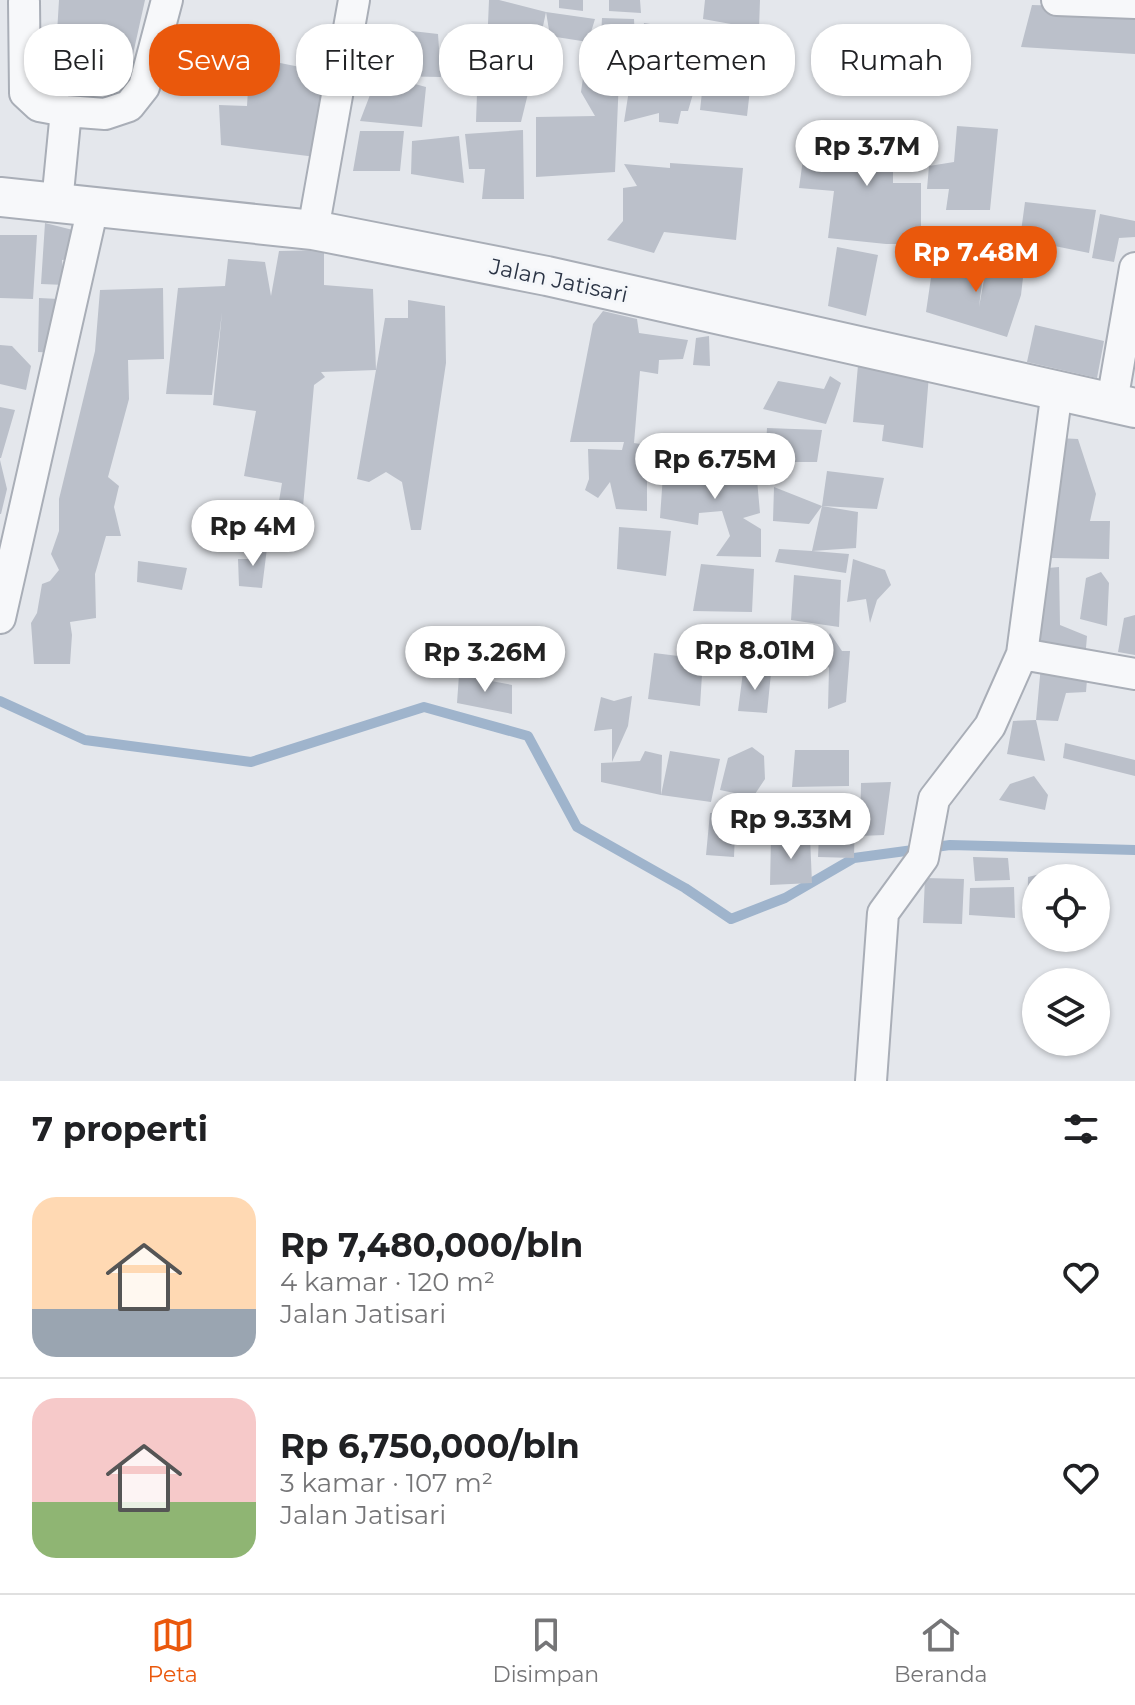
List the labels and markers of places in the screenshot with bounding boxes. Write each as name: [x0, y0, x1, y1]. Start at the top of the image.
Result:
pin: Rp 3.7M: [793, 120, 941, 188]
pin: Rp 7.48M: [893, 226, 1059, 294]
pin: Rp 6.75M: [632, 433, 798, 501]
pin: Rp 4M: [197, 500, 309, 568]
pin: Rp 8.01M: [672, 624, 838, 692]
pin: Rp 3.26M: [402, 626, 568, 694]
pin: Rp 9.33M: [708, 793, 874, 861]

